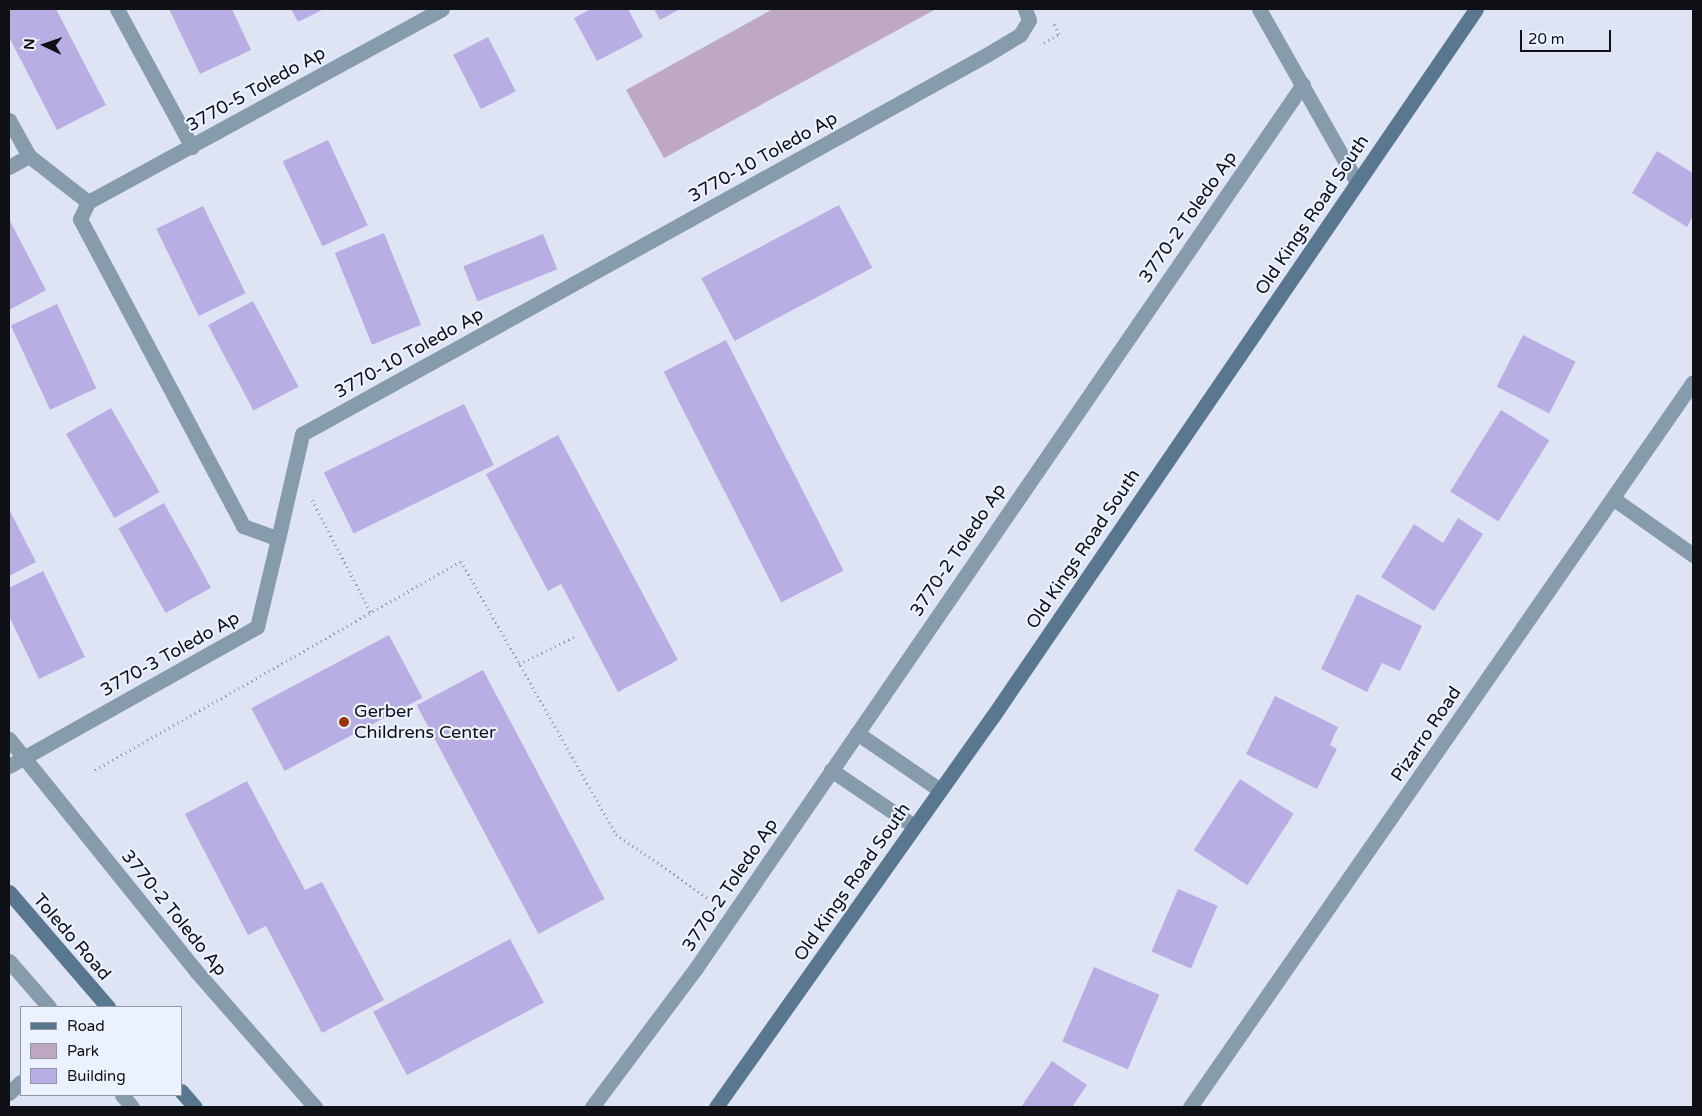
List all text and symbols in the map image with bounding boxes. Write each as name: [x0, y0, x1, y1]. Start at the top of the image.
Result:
north arrow: [20, 20, 70, 70]
scale bar: [1522, 20, 1613, 52]
text: 20 m: [1528, 30, 1565, 48]
text: N: [21, 38, 38, 50]
street label: 3770-5 Toledo Ap: [183, 42, 329, 136]
street label: 3770-10 Toledo Ap: [685, 107, 841, 207]
street label: Old Kings Road South: [1251, 131, 1373, 299]
street label: 3770-2 Toledo Ap: [1135, 147, 1241, 287]
street label: 3770-10 Toledo Ap: [331, 303, 487, 403]
street label: Old Kings Road South: [1022, 465, 1144, 633]
street label: 3770-2 Toledo Ap: [906, 479, 1010, 621]
street label: 3770-3 Toledo Ap: [97, 607, 243, 701]
street label: Pizarro Road: [1386, 682, 1466, 786]
place label: Gerber Childrens Center: [354, 701, 496, 744]
marker: Gerber Childrens Center: [338, 716, 350, 728]
street label: Old Kings Road South: [789, 799, 915, 965]
street label: 3770-2 Toledo Ap: [678, 814, 782, 956]
street label: 3770-2 Toledo Ap: [117, 846, 231, 980]
street label: Toledo Road: [29, 889, 115, 985]
legend: [20, 1006, 182, 1096]
text: Road: [67, 1017, 105, 1035]
text: Park: [67, 1042, 99, 1060]
text: Building: [67, 1067, 126, 1085]

